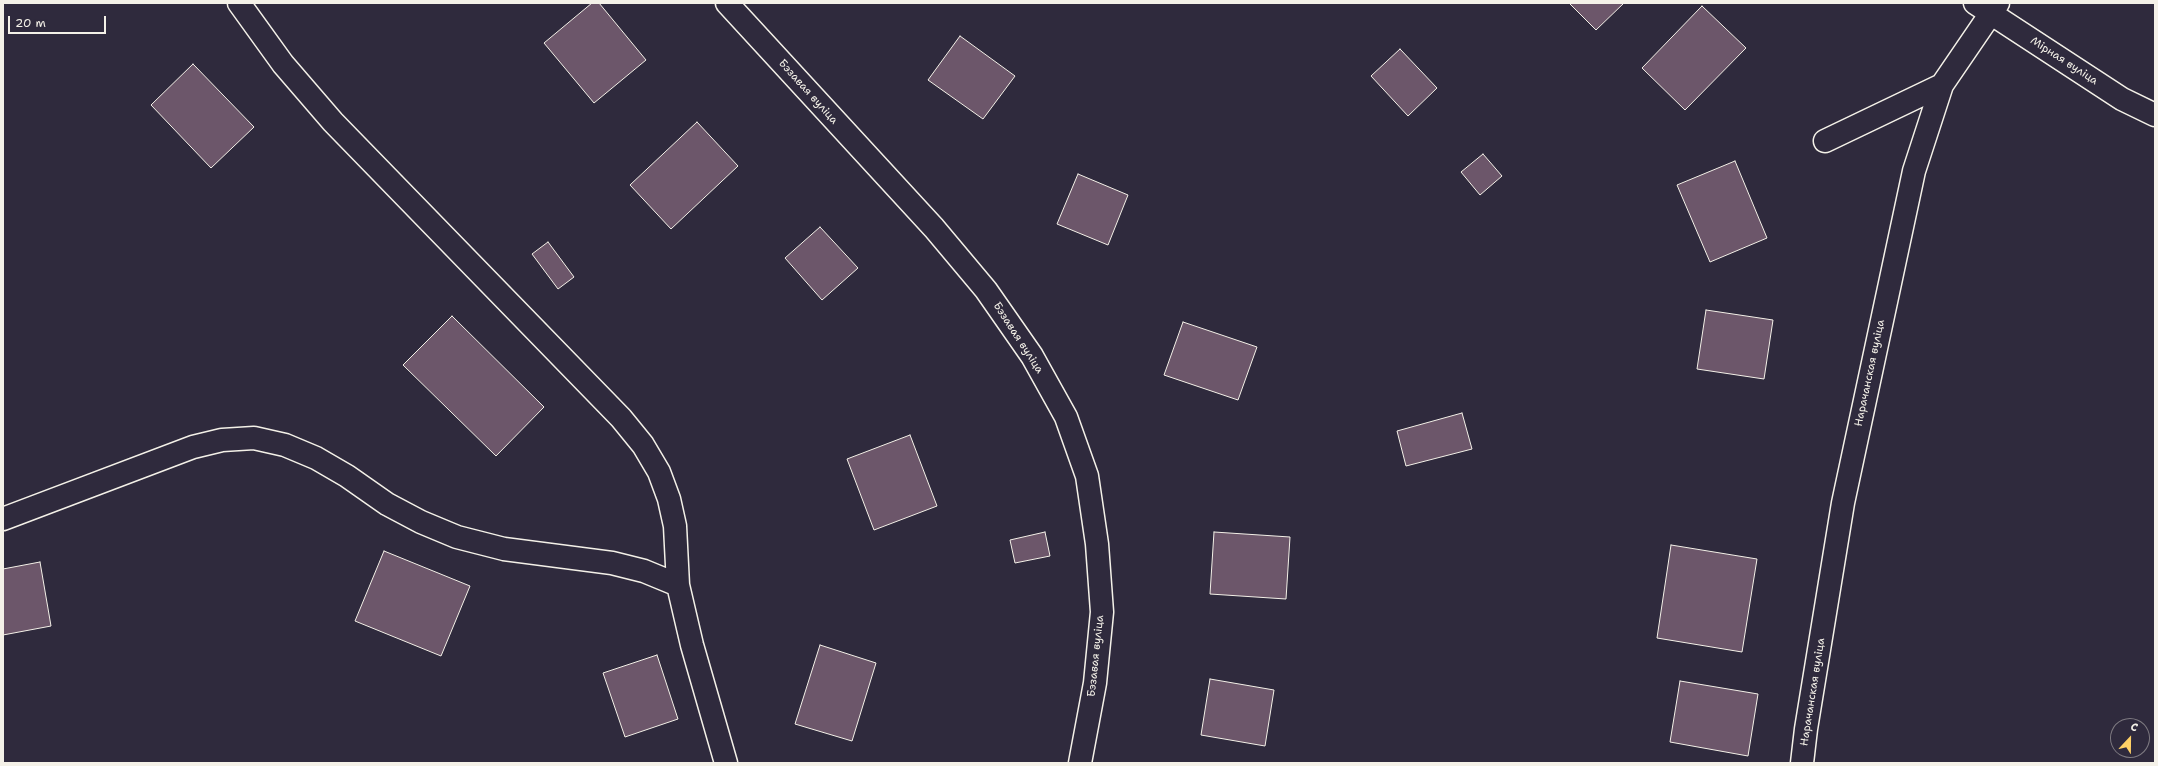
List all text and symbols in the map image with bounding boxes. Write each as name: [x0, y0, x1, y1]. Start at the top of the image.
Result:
scale bar: [10, 8, 108, 34]
text: 20 m: [15, 15, 46, 31]
street label: Мірная вуліца: [2028, 34, 2100, 88]
street label: Бэзавая вуліца: [776, 57, 840, 127]
street label: Бэзавая вуліца: [990, 300, 1046, 376]
street label: Нарачанская вуліца: [1852, 318, 1888, 428]
street label: Бэзавая вуліца: [1085, 614, 1107, 698]
street label: Нарачанская вуліца: [1798, 637, 1828, 747]
north arrow: [2110, 718, 2150, 758]
text: С: [2128, 719, 2140, 736]

